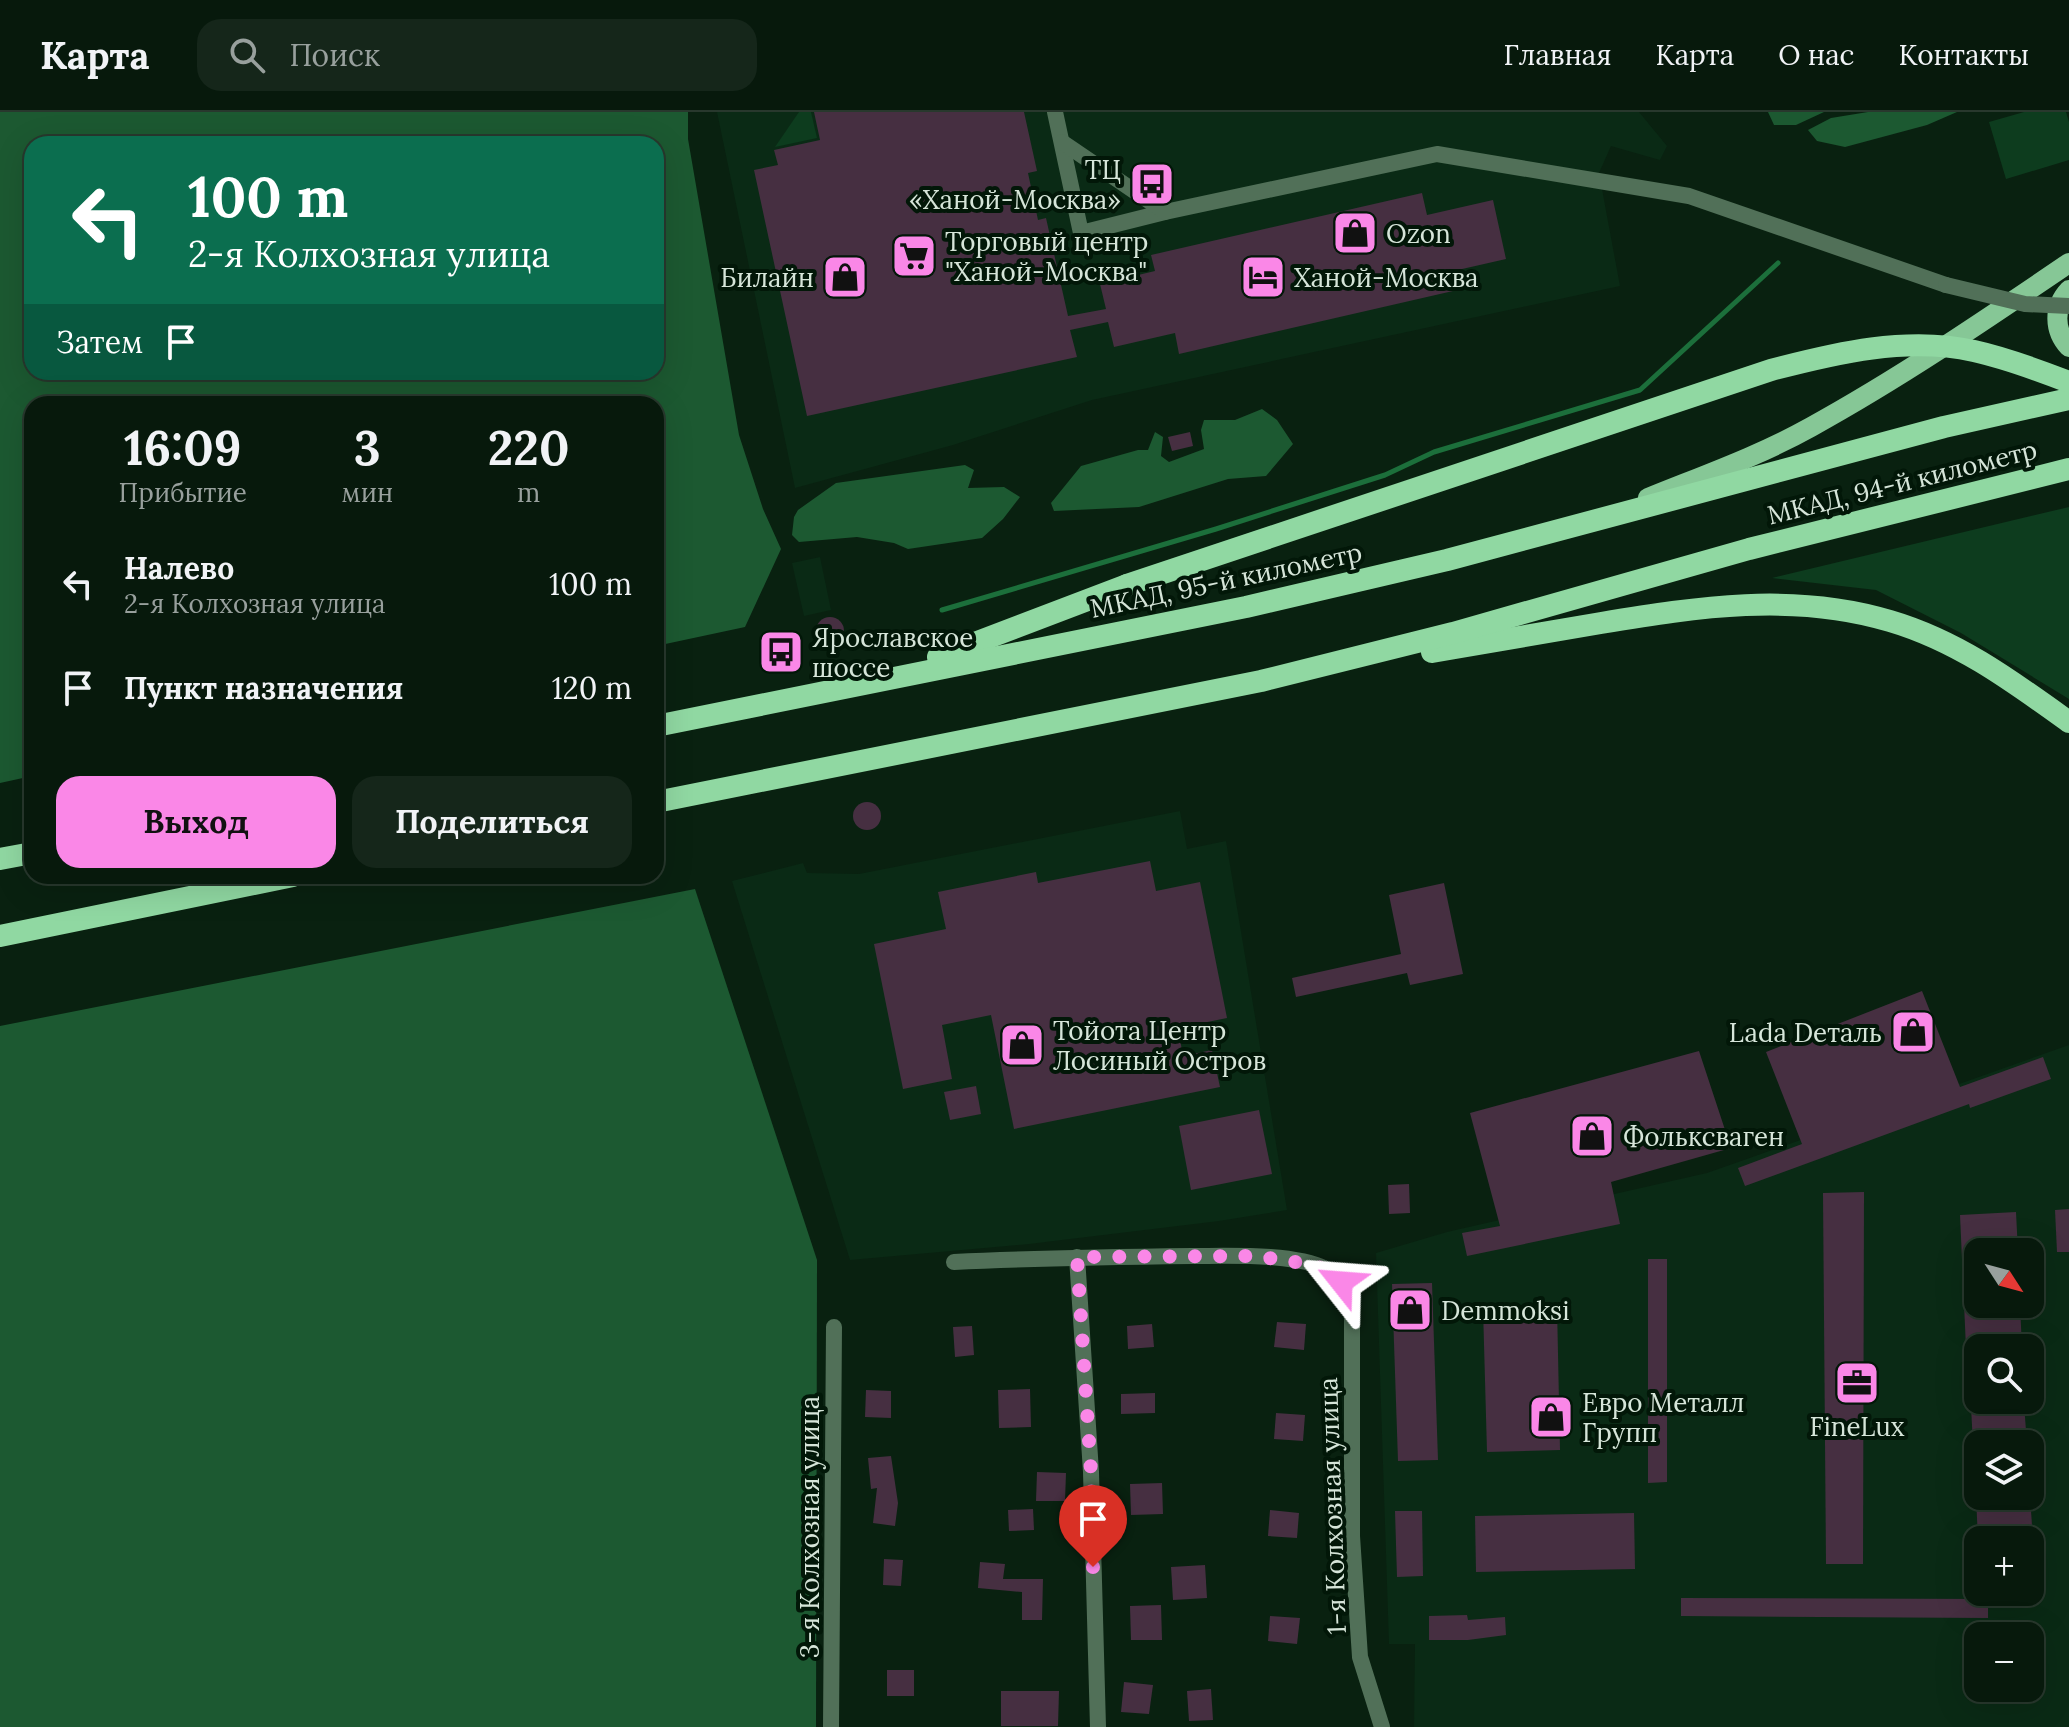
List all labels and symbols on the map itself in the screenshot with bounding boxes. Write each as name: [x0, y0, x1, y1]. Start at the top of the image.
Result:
place label: ТЦ «Ханой-Москва»: [909, 153, 1121, 216]
bus stop icon: ТЦ «Ханой-Москва»: [1128, 160, 1176, 208]
shop icon: Ozon: [1331, 209, 1379, 257]
place label: Ozon: [1386, 217, 1451, 250]
place label: Торговый центр "Ханой-Москва": [945, 225, 1148, 288]
supermarket icon: Торговый центр "Ханой-Москва": [890, 232, 938, 280]
shop icon: Билайн: [821, 253, 869, 301]
hotel icon: Ханой-Москва: [1239, 253, 1287, 301]
place label: Билайн: [720, 261, 814, 294]
place label: Ханой-Москва: [1294, 261, 1479, 294]
street label: МКАД, 94-й километр: [1764, 433, 2040, 531]
street label: МКАД, 95-й километр: [1087, 535, 1365, 625]
place label: Ярославское шоссе: [812, 621, 973, 684]
bus stop icon: Ярославское шоссе: [757, 628, 805, 676]
shop icon: Lada Dеталь: [1889, 1008, 1937, 1056]
place label: Тойота Центр Лосиный Остров: [1053, 1014, 1266, 1077]
place label: Lada Dеталь: [1729, 1016, 1882, 1049]
shop icon: Тойота Центр Лосиный Остров: [998, 1021, 1046, 1069]
shop icon: Фольксваген: [1568, 1112, 1616, 1160]
place label: Фольксваген: [1623, 1120, 1784, 1153]
north arrow: [1964, 1238, 2044, 1318]
position arrow: [1299, 1240, 1383, 1324]
shop icon: Demmoksi: [1386, 1286, 1434, 1334]
place label: Demmoksi: [1441, 1294, 1569, 1327]
office icon: FineLux: [1833, 1359, 1881, 1407]
street label: 1-я Колхозная улица: [1311, 1377, 1353, 1635]
place label: Евро Металл Групп: [1582, 1386, 1744, 1449]
shop icon: Евро Металл Групп: [1527, 1393, 1575, 1441]
street label: 3-я Колхозная улица: [793, 1396, 826, 1658]
place label: FineLux: [1809, 1410, 1905, 1443]
pin: [1059, 1485, 1127, 1567]

